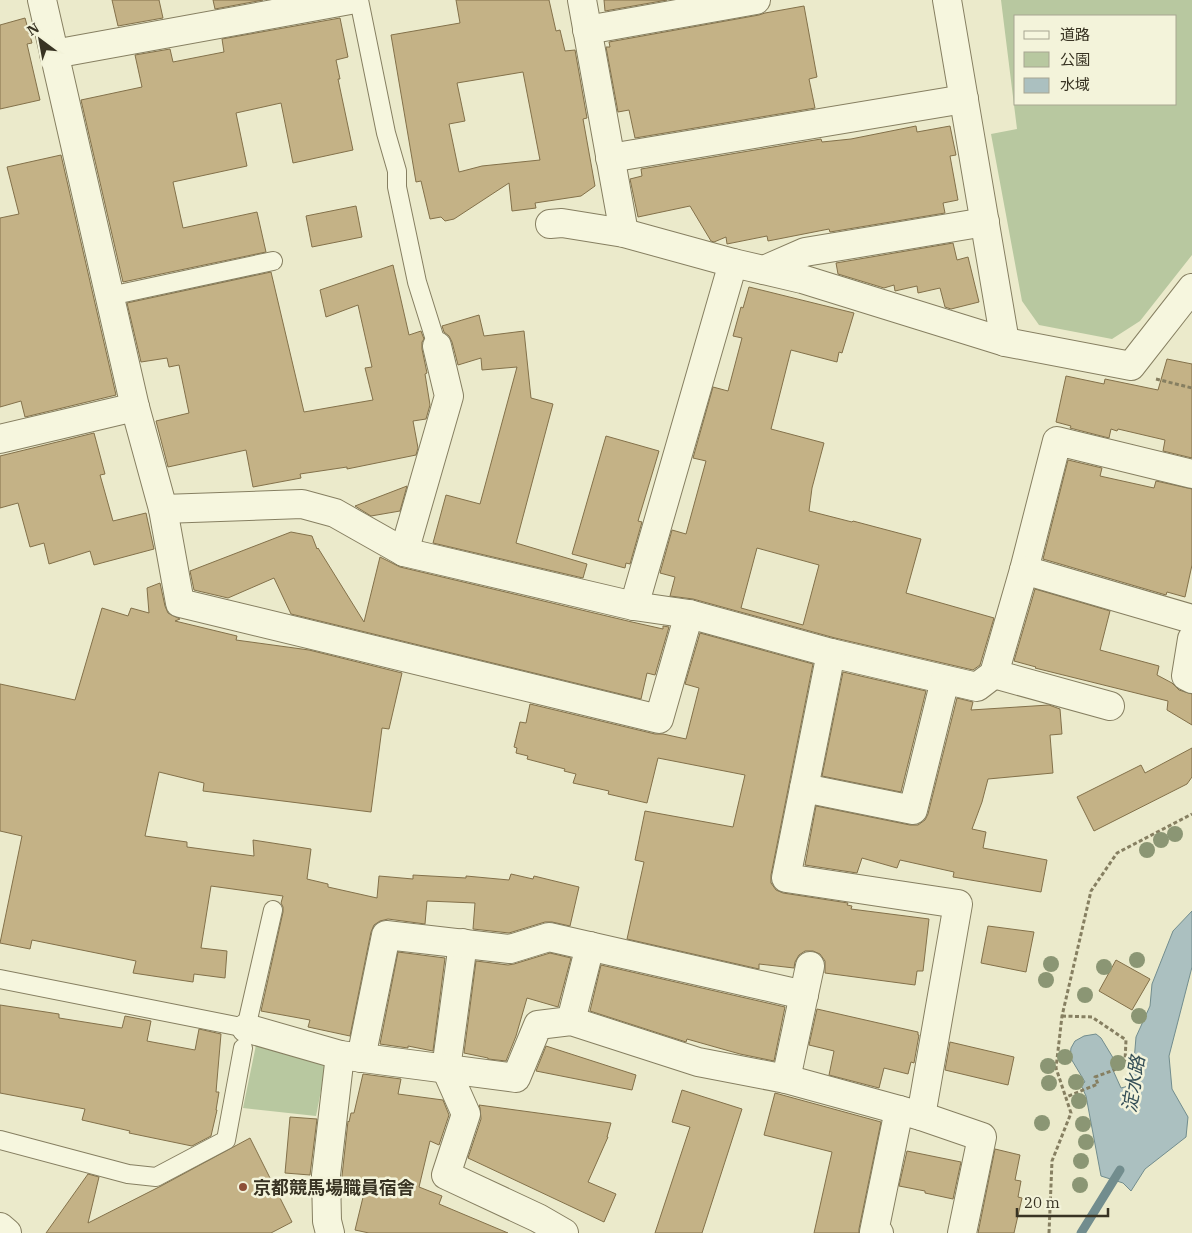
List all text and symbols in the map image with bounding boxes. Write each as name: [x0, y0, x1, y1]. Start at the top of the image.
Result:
north arrow: [15, 15, 65, 65]
legend: [1014, 15, 1177, 105]
text: N: [24, 18, 43, 40]
text: 道路: [1060, 25, 1090, 44]
text: 公園: [1060, 50, 1090, 69]
text: 水域: [1060, 75, 1090, 94]
water label: 淀水路: [1117, 1052, 1150, 1114]
place label: 京都競馬場職員宿舎: [253, 1176, 415, 1199]
marker: 京都競馬場職員宿舎: [237, 1181, 249, 1193]
scale bar: [1017, 1186, 1108, 1218]
text: 20 m: [1024, 1193, 1060, 1212]

